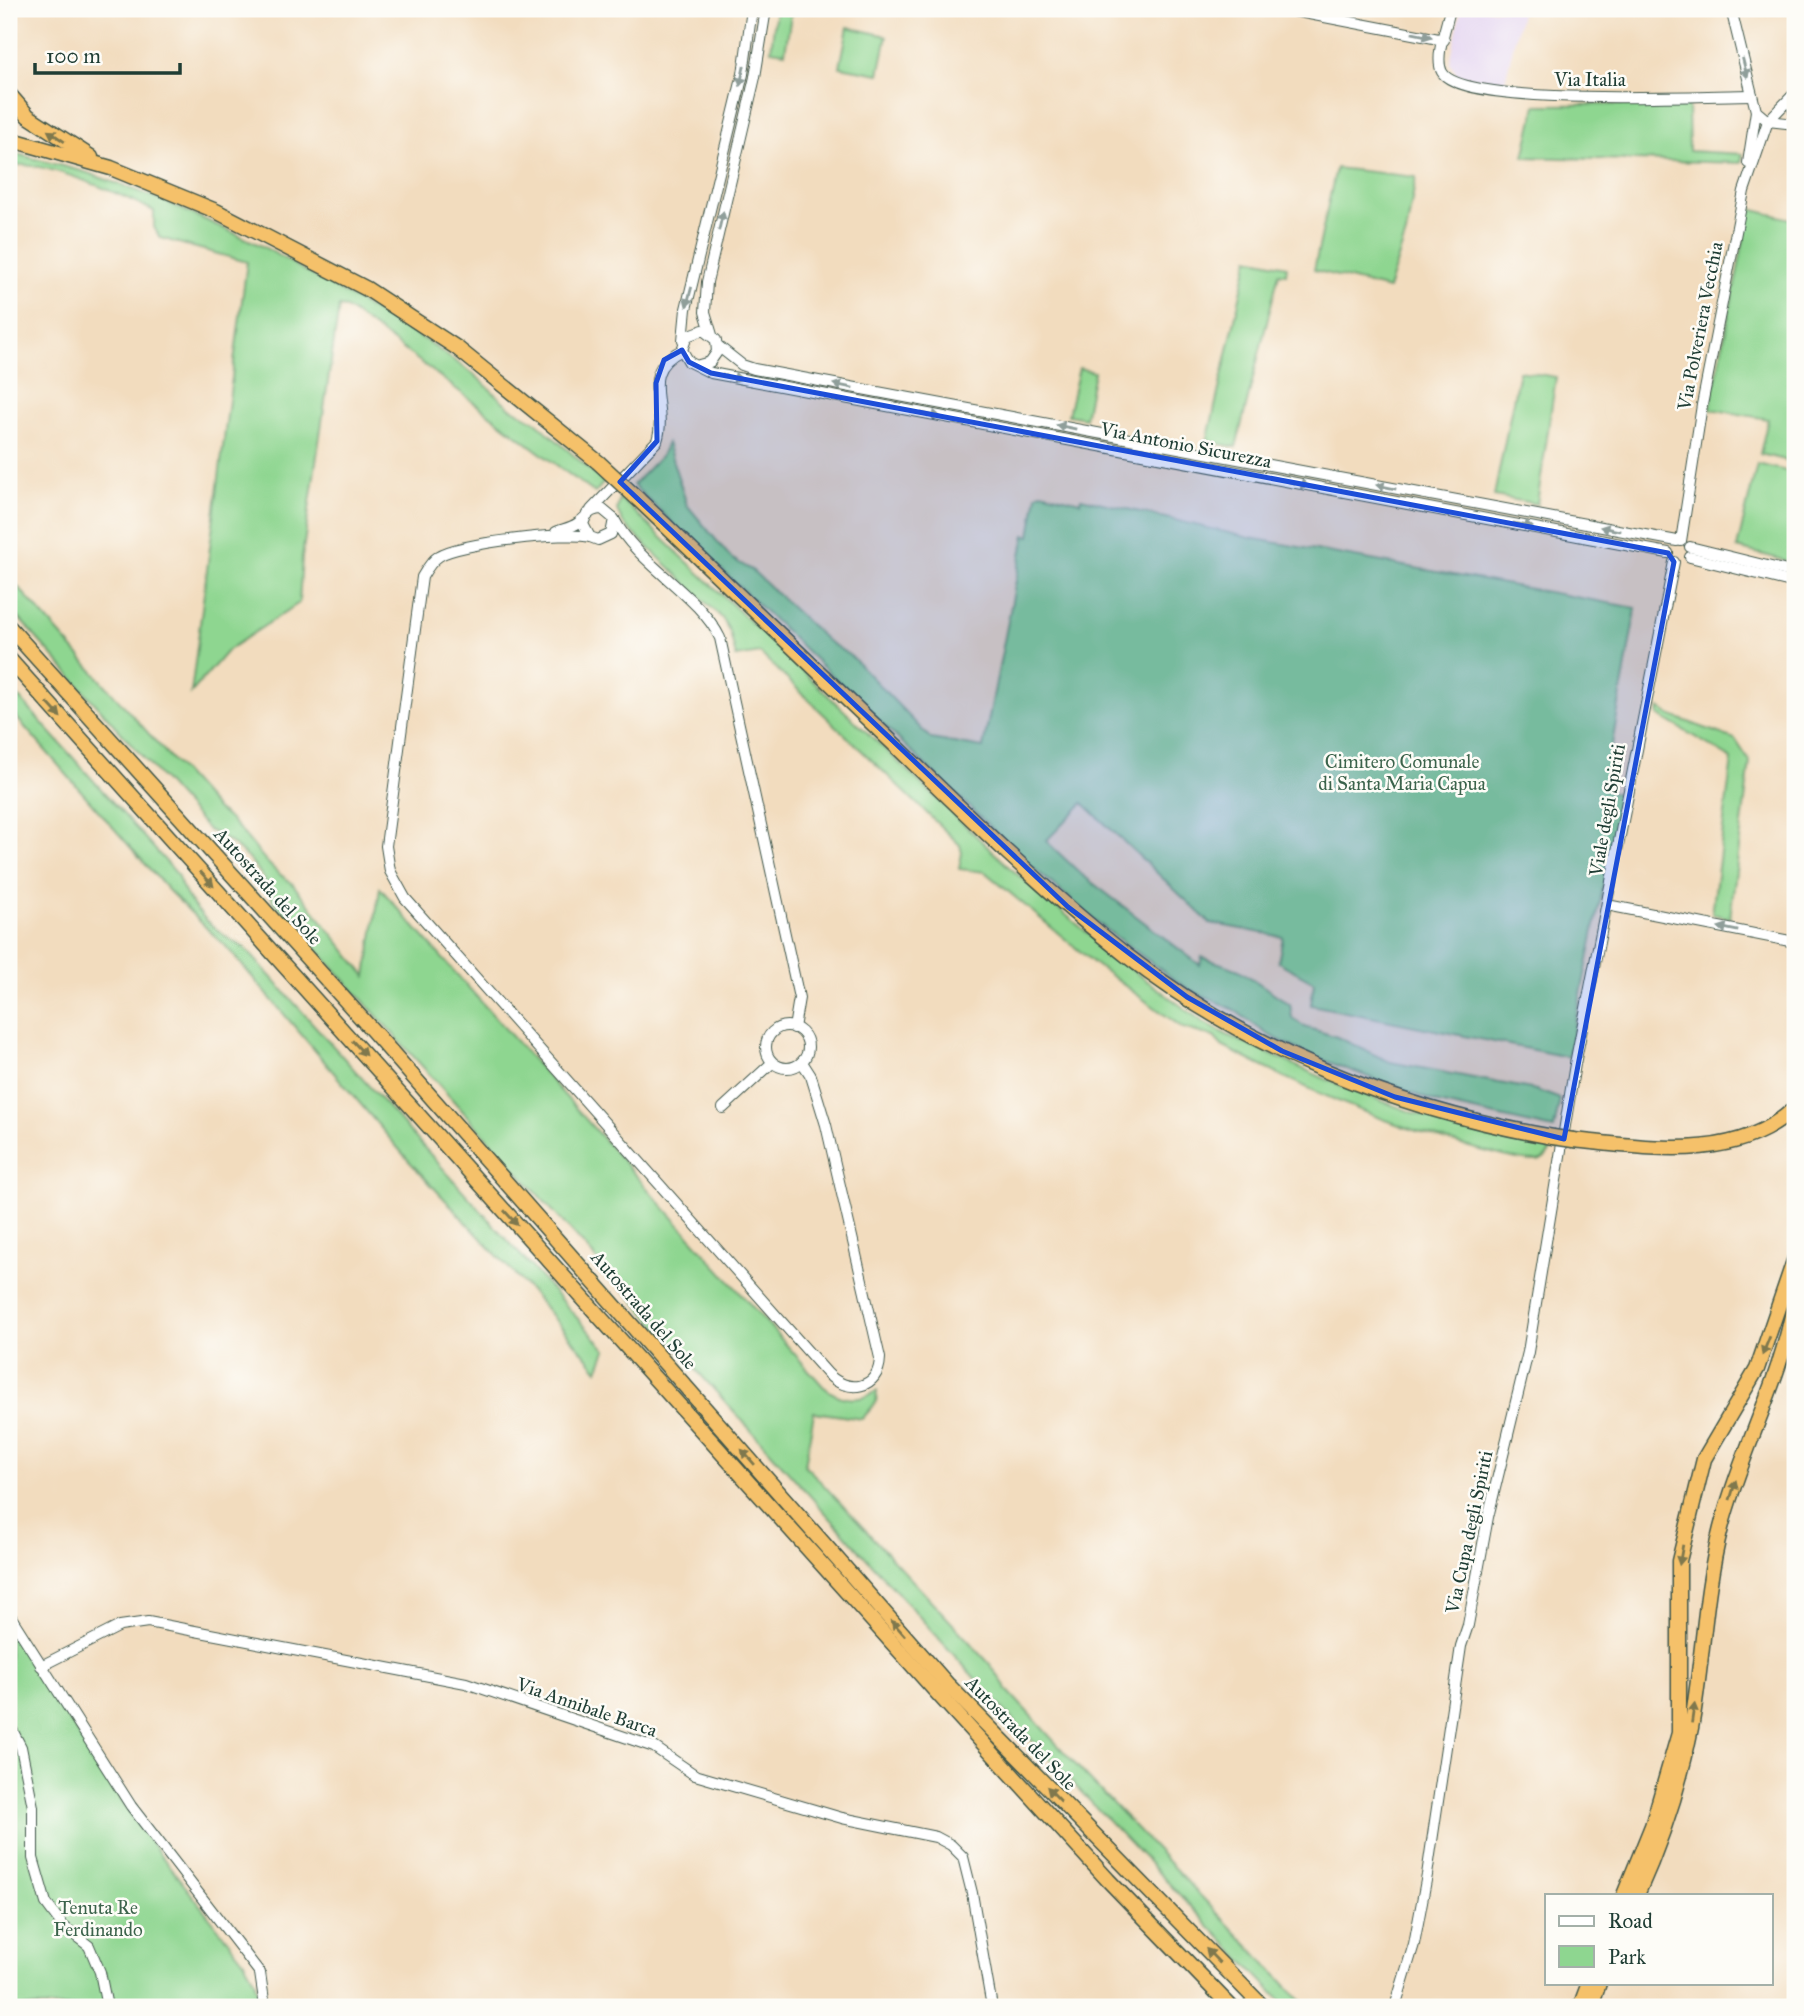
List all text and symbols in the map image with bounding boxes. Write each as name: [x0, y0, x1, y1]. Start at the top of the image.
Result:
one-way arrow: [1411, 30, 1433, 41]
scale bar: [35, 32, 180, 76]
text: 100 m: [46, 43, 101, 69]
one-way arrow: [1740, 57, 1751, 79]
one-way arrow: [737, 65, 748, 87]
street label: Via Italia: [1553, 68, 1627, 91]
one-way arrow: [47, 129, 65, 143]
one-way arrow: [716, 210, 727, 232]
street label: Via Polveriera Vecchia: [1672, 239, 1728, 413]
one-way arrow: [683, 286, 694, 308]
one-way arrow: [721, 372, 743, 383]
one-way arrow: [832, 380, 854, 391]
one-way arrow: [920, 410, 942, 421]
street label: Via Antonio Sicurezza: [1097, 417, 1275, 473]
one-way arrow: [1055, 422, 1077, 433]
one-way arrow: [1289, 478, 1311, 489]
one-way arrow: [1375, 481, 1397, 492]
one-way arrow: [1512, 520, 1534, 531]
one-way arrow: [1599, 523, 1621, 534]
one-way arrow: [46, 701, 62, 718]
street label: Viale degli Spiriti: [1584, 742, 1631, 879]
park label: Cimitero Comunale di Santa Maria Capua: [1318, 750, 1487, 795]
street label: Autostrada del Sole: [209, 822, 327, 949]
one-way arrow: [199, 870, 215, 888]
one-way arrow: [1717, 923, 1739, 934]
one-way arrow: [351, 1039, 367, 1057]
one-way arrow: [503, 1209, 518, 1226]
street label: Autostrada del Sole: [586, 1245, 702, 1374]
one-way arrow: [1760, 1336, 1771, 1357]
street label: Via Cupa degli Spiriti: [1440, 1448, 1498, 1617]
one-way arrow: [740, 1449, 756, 1466]
one-way arrow: [1728, 1479, 1738, 1500]
one-way arrow: [1675, 1544, 1686, 1566]
one-way arrow: [890, 1619, 906, 1637]
street label: Autostrada del Sole: [960, 1670, 1081, 1795]
street label: Via Annibale Barca: [513, 1672, 661, 1742]
one-way arrow: [1687, 1702, 1698, 1724]
one-way arrow: [1045, 1785, 1062, 1802]
legend: [1545, 1894, 1772, 1984]
park label: Tenuta Re Ferdinando: [53, 1896, 143, 1941]
text: Road: [1608, 1908, 1653, 1934]
text: Park: [1608, 1944, 1646, 1970]
one-way arrow: [1205, 1948, 1221, 1965]

